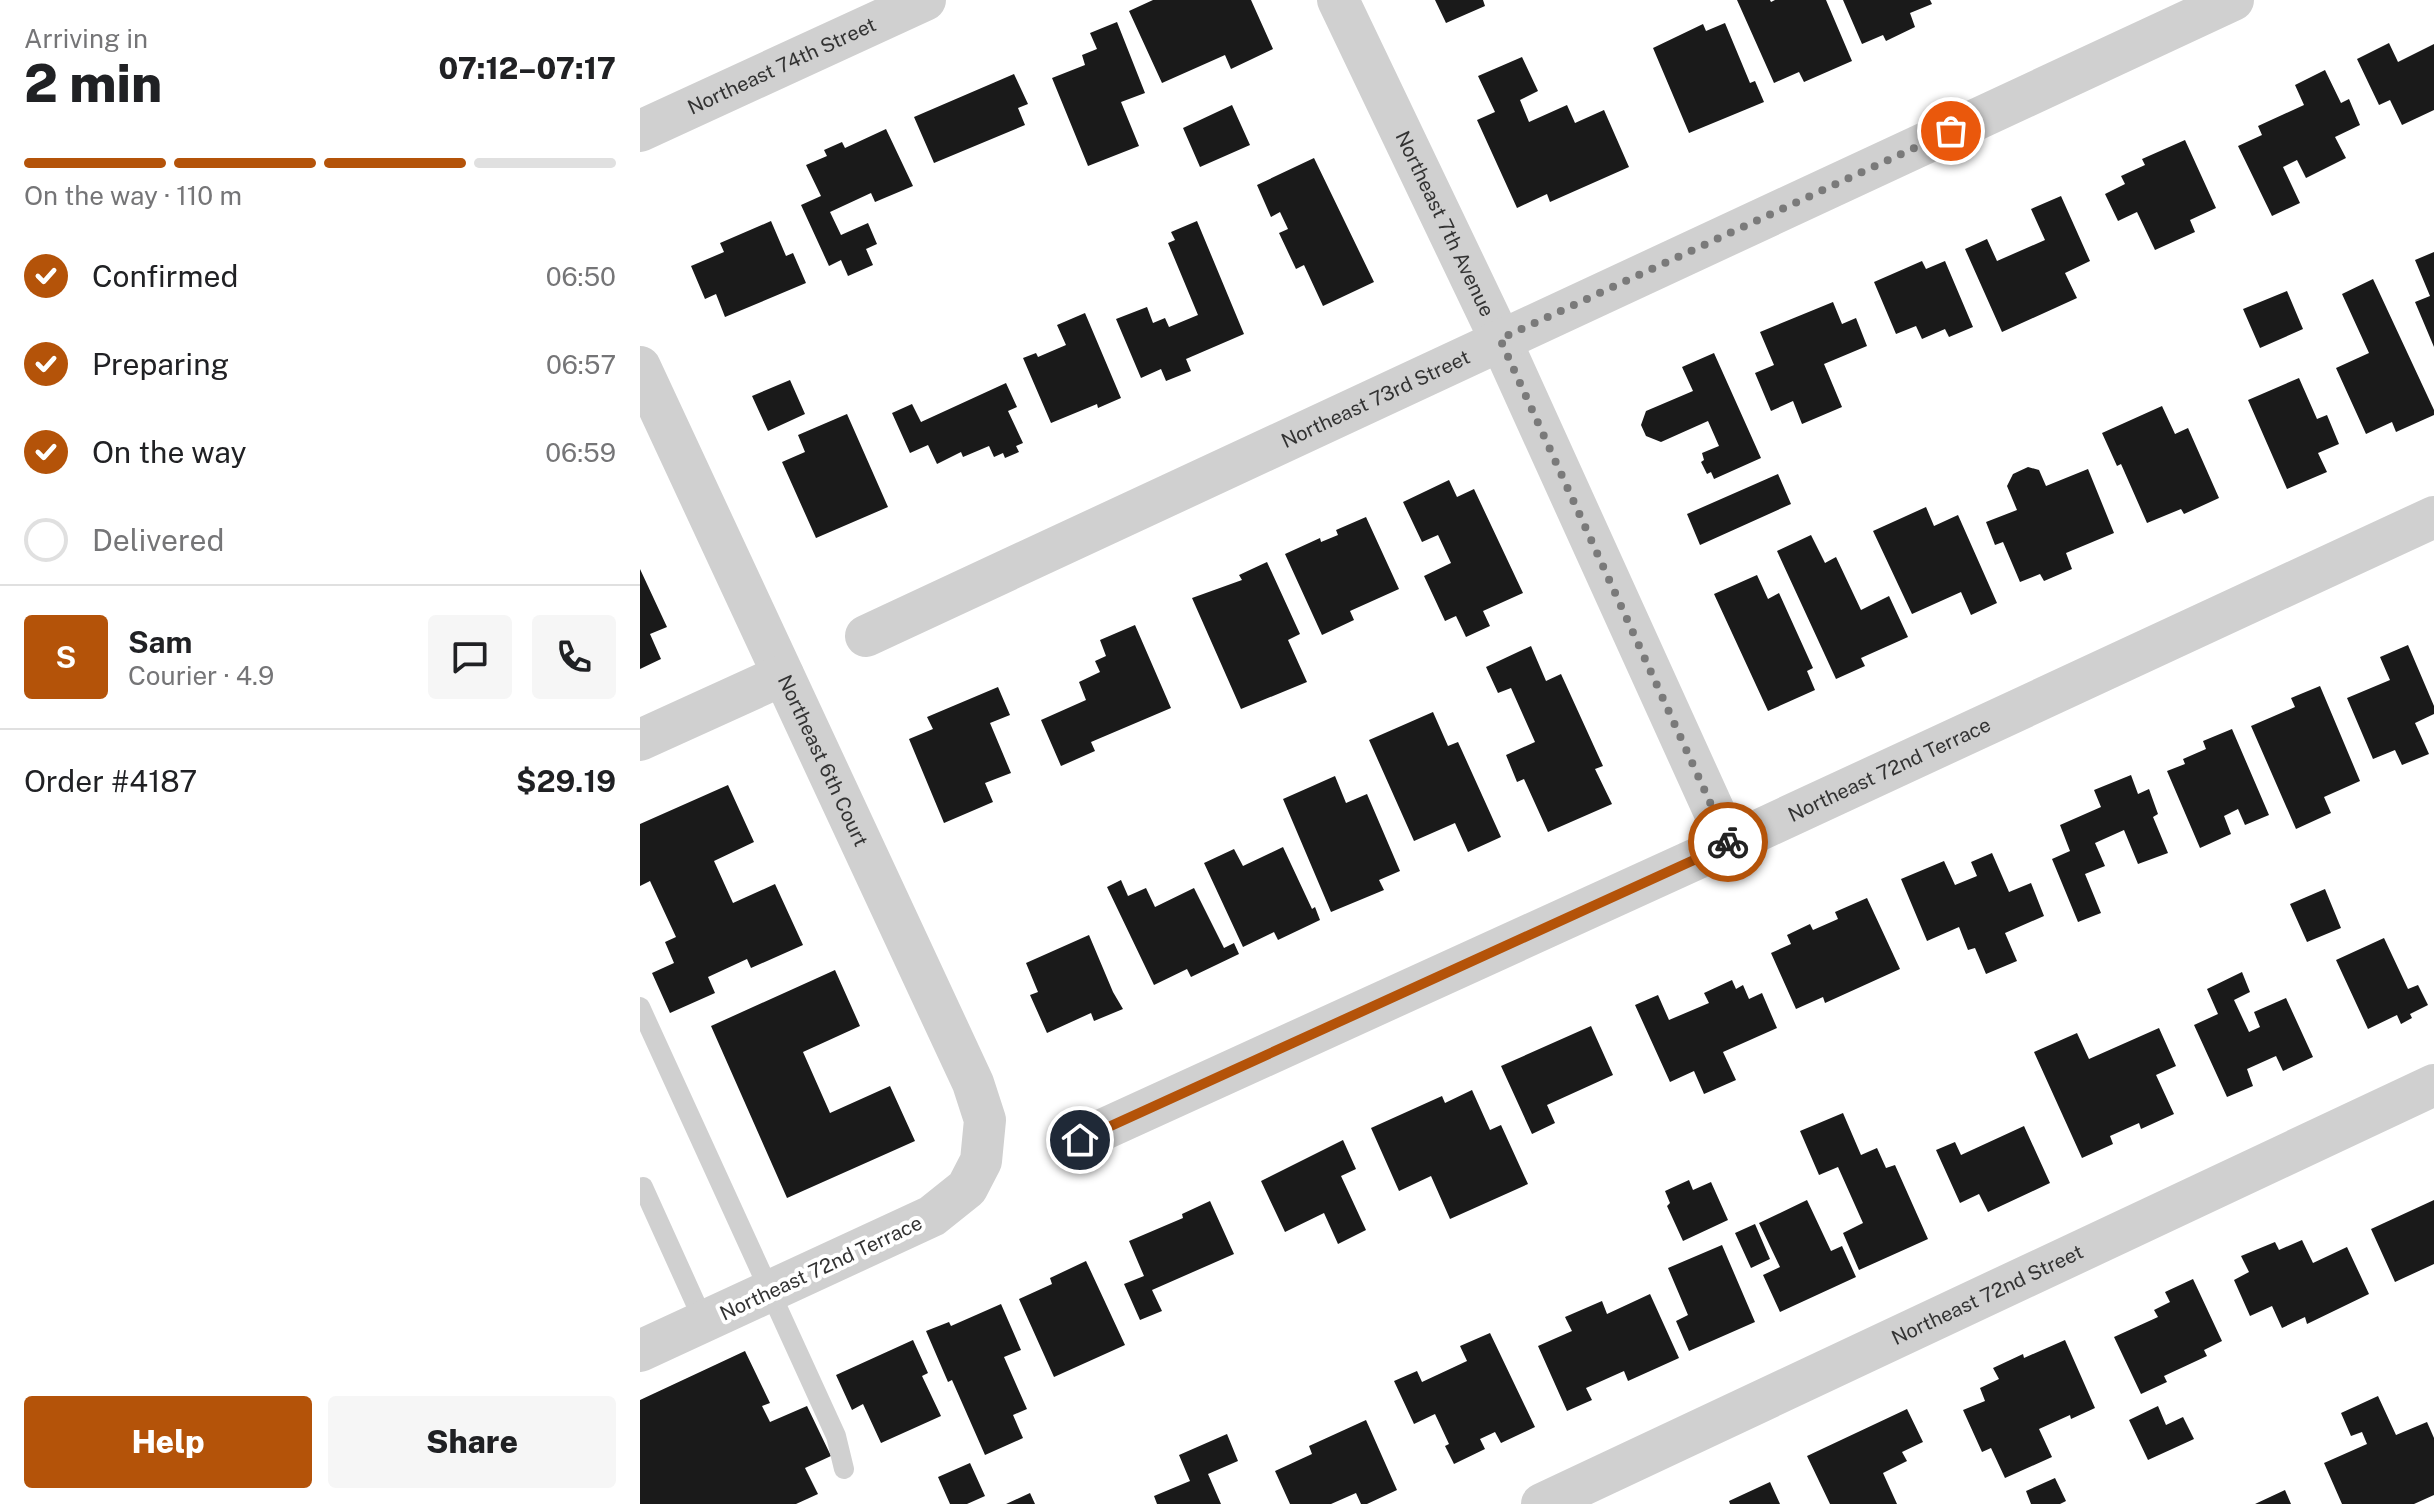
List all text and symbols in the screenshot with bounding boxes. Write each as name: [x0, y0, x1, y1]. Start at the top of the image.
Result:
street label: Northeast 74th Street: [684, 12, 880, 119]
text: Arriving in: [24, 23, 148, 54]
text: 07:12–07:17: [438, 50, 616, 86]
text: 2 min: [24, 53, 162, 114]
pin: [1917, 97, 1985, 165]
icon: bag: [1929, 109, 1973, 153]
street label: Northeast 7th Avenue: [1390, 127, 1499, 320]
text: On the way · 110 m: [24, 180, 242, 211]
icon: check: [24, 254, 68, 298]
text: Confirmed: [92, 258, 238, 294]
text: 06:50: [546, 261, 616, 292]
icon: check: [24, 342, 68, 386]
street label: Northeast 73rd Street: [1278, 345, 1474, 453]
text: Preparing: [92, 346, 229, 382]
text: 06:57: [546, 349, 616, 380]
icon: check: [24, 430, 68, 474]
text: On the way: [92, 434, 246, 470]
text: 06:59: [545, 437, 616, 468]
text: Delivered: [92, 522, 224, 558]
button: chat: [428, 615, 512, 699]
button: phone: [532, 615, 616, 699]
text: Sam: [128, 624, 192, 660]
text: S: [56, 639, 76, 675]
text: Courier · 4.9: [128, 660, 274, 691]
street label: Northeast 6th Court: [773, 671, 873, 850]
street label: Northeast 72nd Terrace: [1784, 712, 1994, 827]
text: Order #4187: [24, 763, 197, 799]
text: $29.19: [516, 763, 616, 799]
courier: [1688, 802, 1768, 882]
icon: bike: [1706, 820, 1750, 864]
pin: [1046, 1106, 1114, 1174]
icon: home: [1058, 1118, 1102, 1162]
street label: Northeast 72nd Terrace: [716, 1211, 926, 1325]
street label: Northeast 72nd Street: [1888, 1240, 2087, 1350]
button: Help: [24, 1396, 312, 1488]
button: Share: [328, 1396, 616, 1488]

